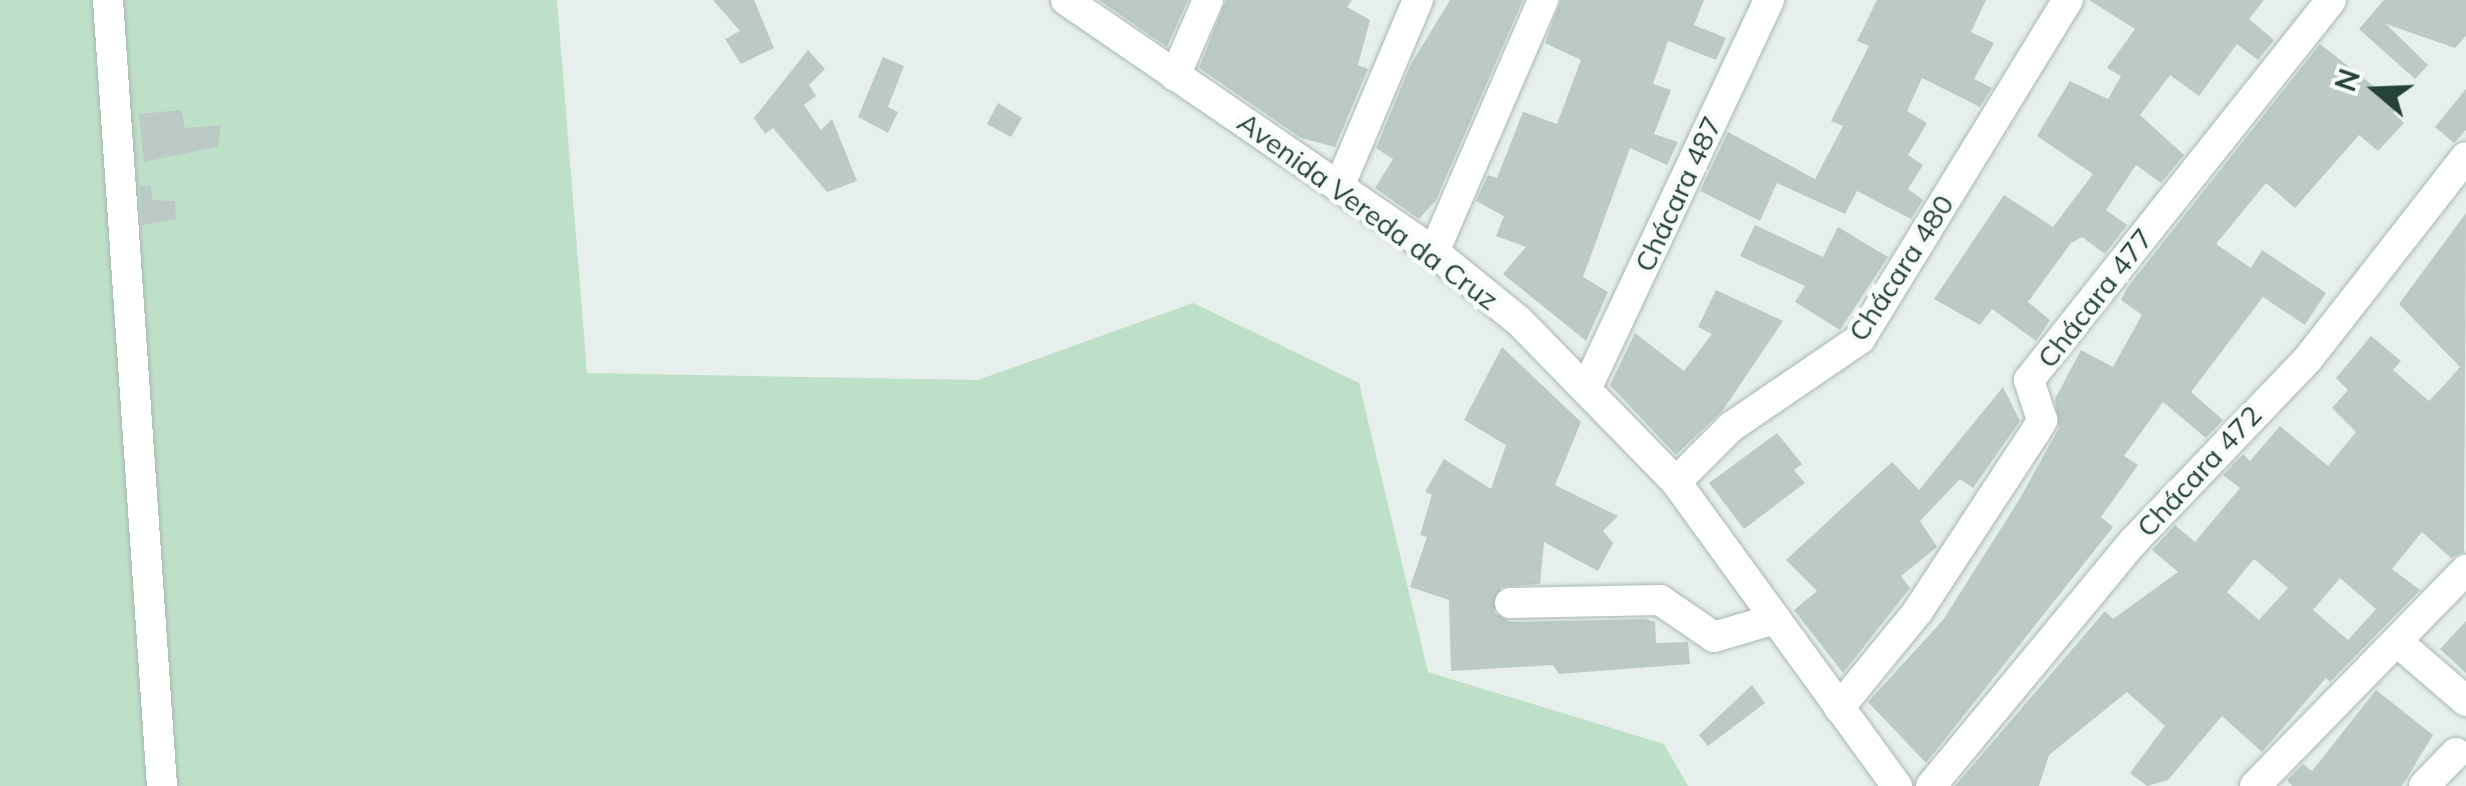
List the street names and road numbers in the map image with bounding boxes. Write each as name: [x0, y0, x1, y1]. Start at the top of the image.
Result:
street label: Avenida Vereda da Cruz: [1231, 105, 1505, 317]
street label: Chácara 487: [1627, 111, 1729, 277]
street label: Chácara 480: [1841, 189, 1961, 347]
street label: Chácara 477: [2030, 222, 2160, 374]
street label: Chácara 472: [2130, 398, 2268, 544]

